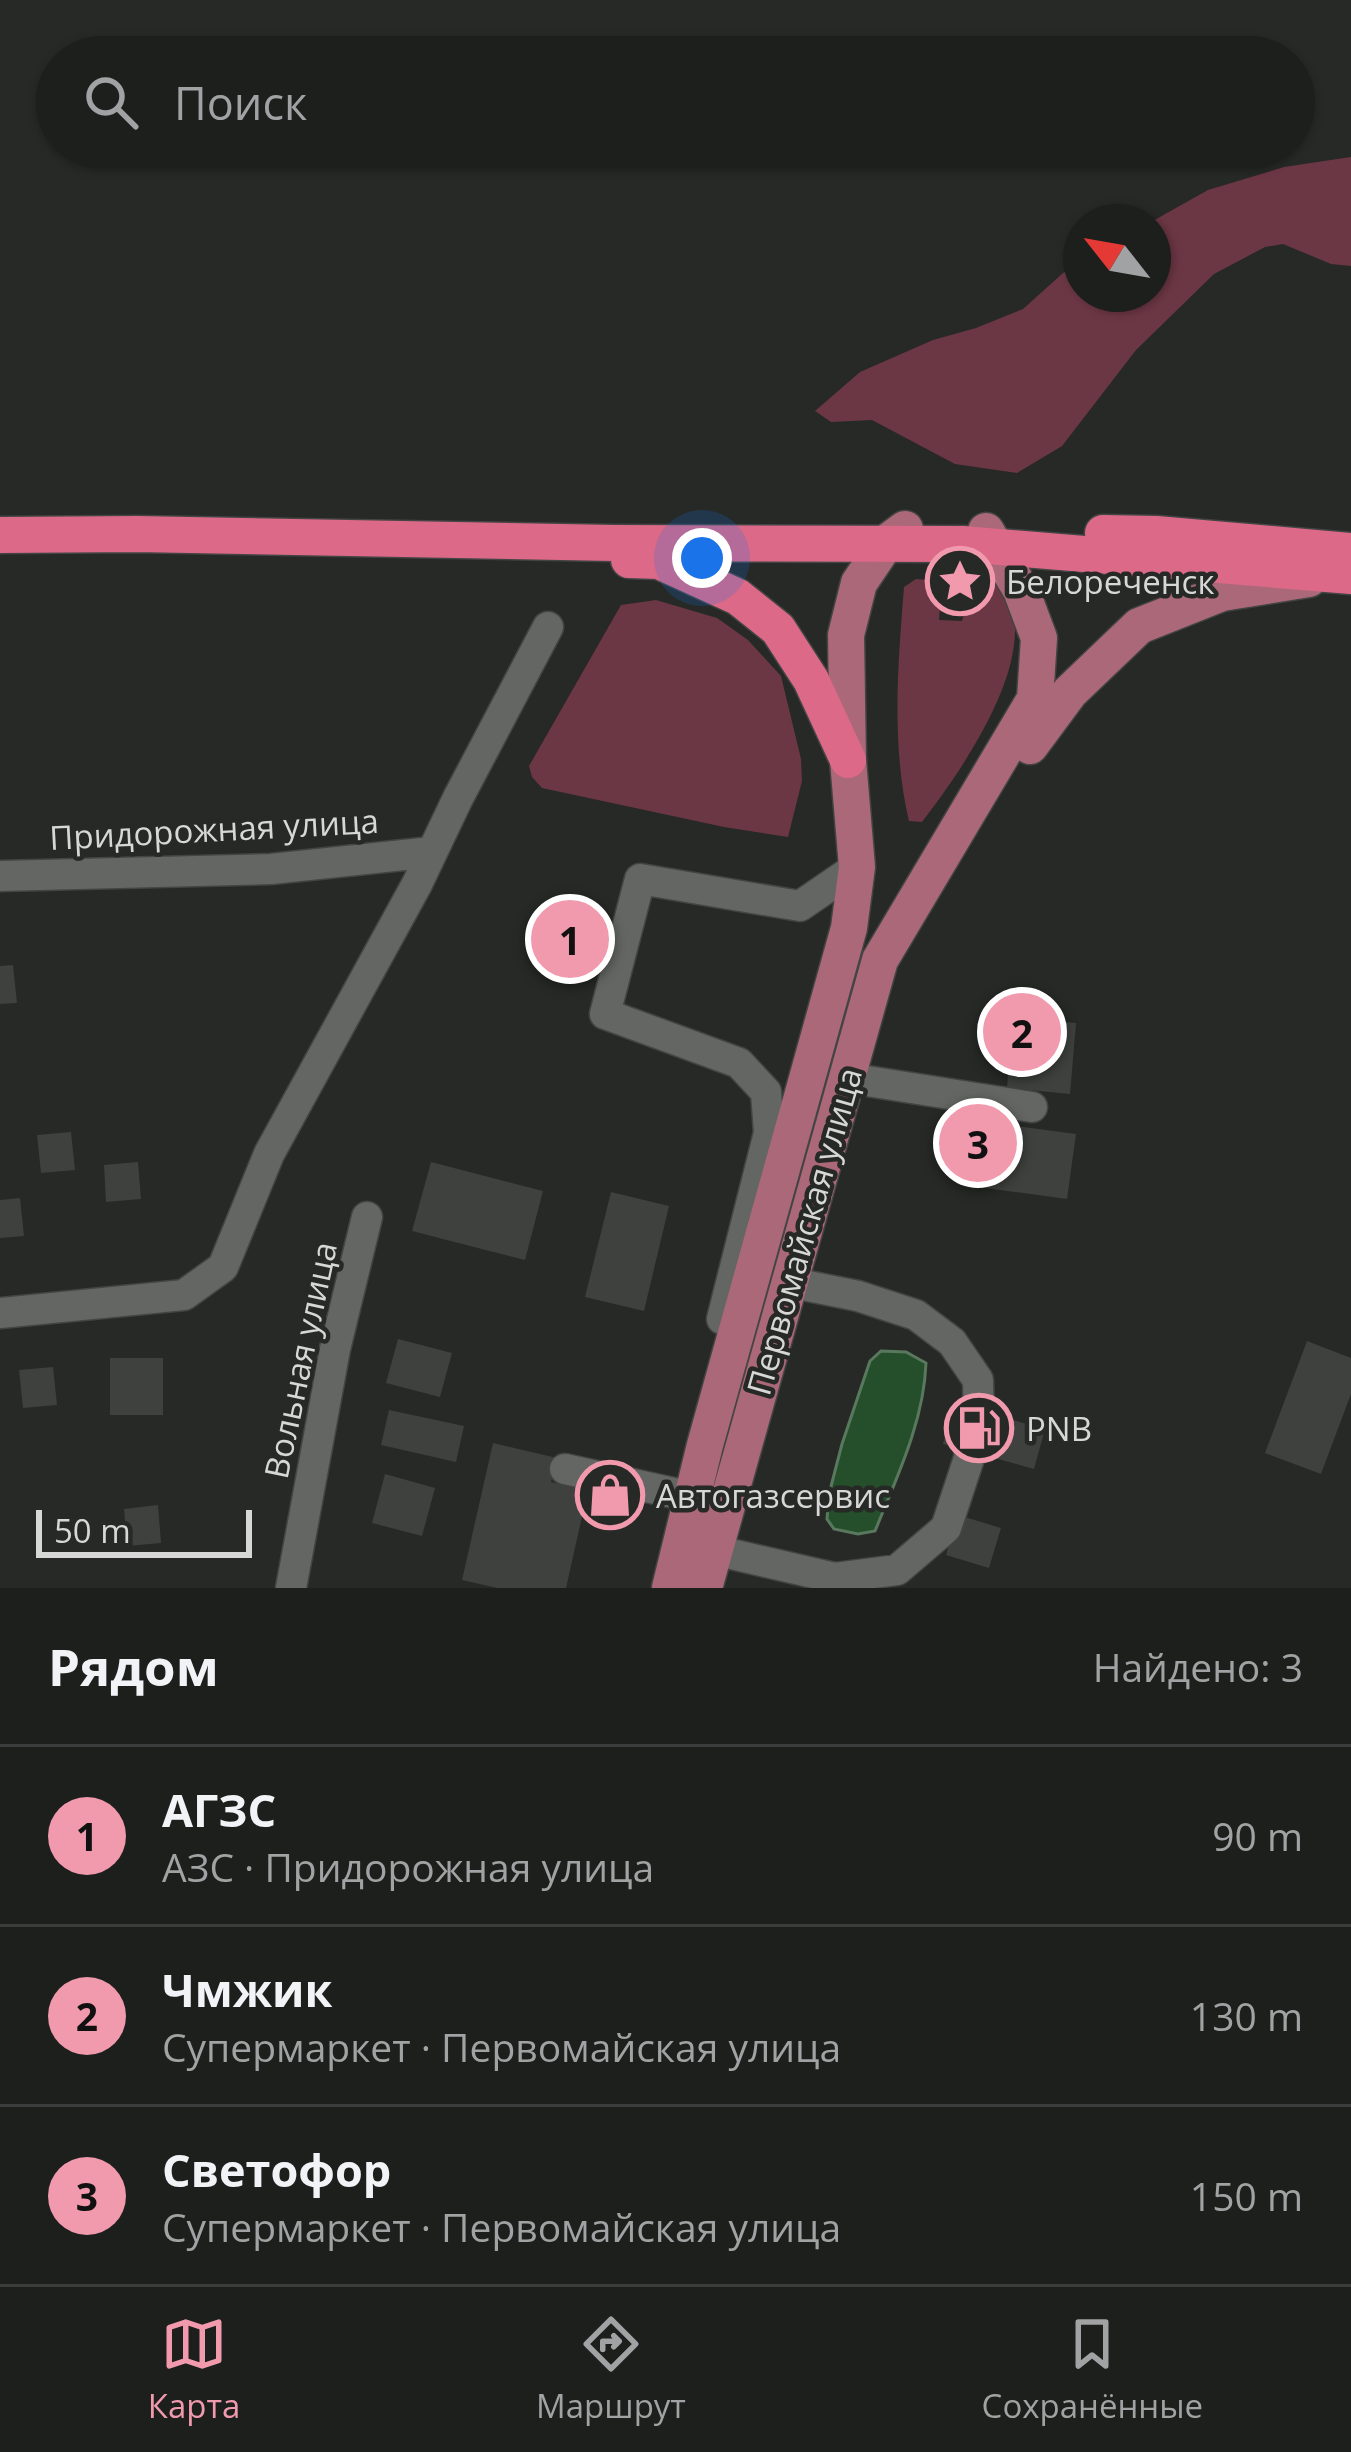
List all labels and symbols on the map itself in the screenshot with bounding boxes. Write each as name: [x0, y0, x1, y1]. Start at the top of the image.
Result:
north arrow: [1063, 204, 1171, 312]
your location: [672, 528, 732, 588]
place icon: Белореченск: [925, 546, 995, 616]
place label: Белореченск: [1006, 559, 1214, 604]
street label: Придорожная улица: [48, 798, 380, 860]
pin: 1: [531, 894, 609, 984]
pin: 2: [983, 987, 1061, 1077]
street label: Первомайская улица: [736, 1062, 872, 1400]
pin: 3: [939, 1098, 1017, 1188]
street label: Вольная улица: [253, 1237, 347, 1483]
fuel station icon: PNB: [944, 1393, 1014, 1463]
place label: PNB: [1026, 1406, 1092, 1451]
shop icon: Автогазсервис: [575, 1460, 645, 1530]
place label: Автогазсервис: [656, 1473, 890, 1518]
scale bar: [36, 1504, 252, 1557]

